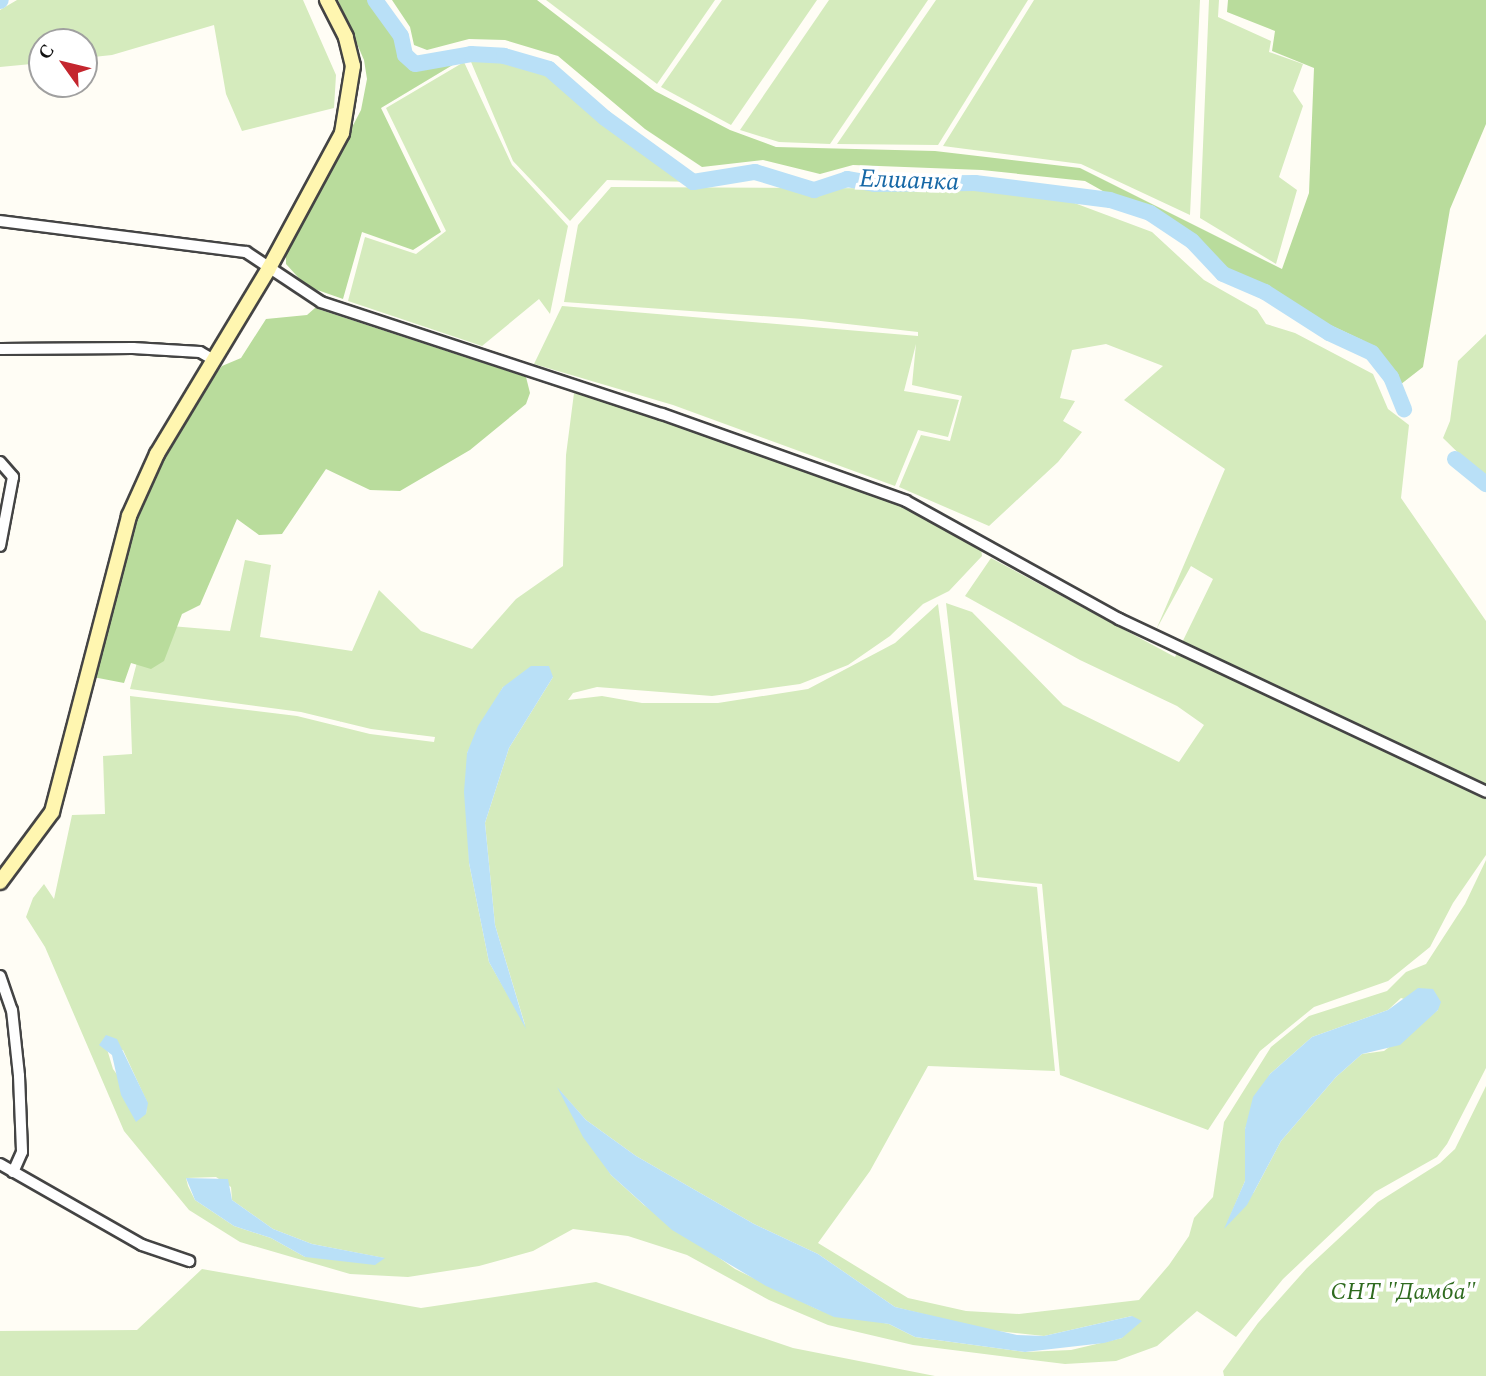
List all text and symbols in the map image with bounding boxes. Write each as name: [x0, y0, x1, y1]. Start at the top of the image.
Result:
north arrow: [28, 28, 98, 98]
text: С: [31, 38, 63, 66]
water label: Елшанка: [858, 164, 960, 198]
park label: СНТ "Дамба": [1330, 1279, 1476, 1307]

